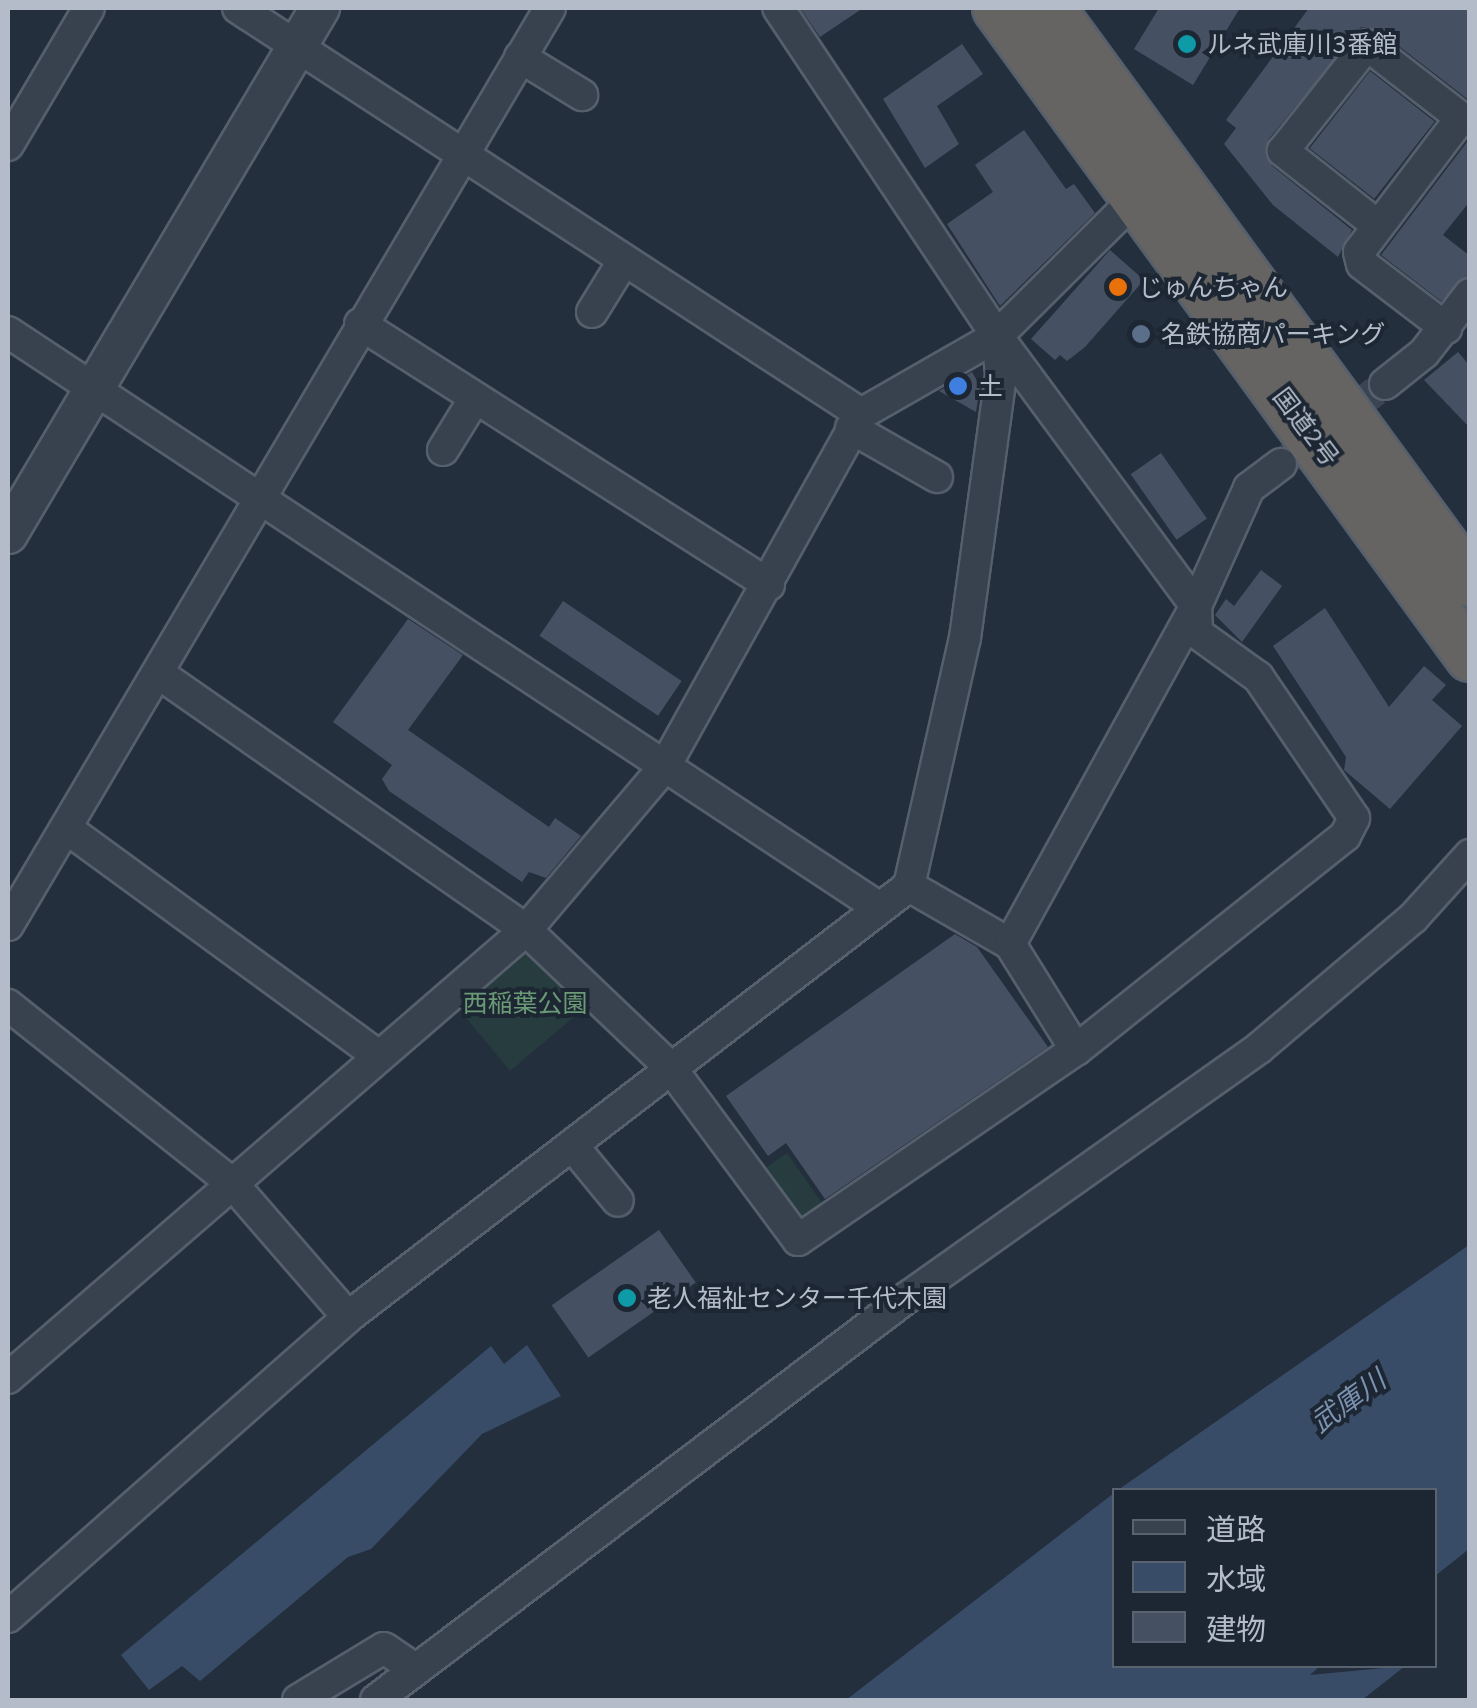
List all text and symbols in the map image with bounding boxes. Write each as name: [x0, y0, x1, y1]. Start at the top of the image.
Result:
place label: ルネ武庫川3番館: [1207, 29, 1397, 59]
marker: ルネ武庫川3番館: [1176, 33, 1198, 55]
place label: じゅんちゃん: [1138, 272, 1288, 302]
marker: じゅんちゃん: [1107, 276, 1129, 298]
place label: 名鉄協商パーキング: [1161, 319, 1386, 349]
marker: 名鉄協商パーキング: [1130, 323, 1152, 345]
place label: 土: [978, 371, 1003, 401]
marker: 土: [947, 375, 969, 397]
street label: 国道2号: [1267, 382, 1345, 472]
park label: 西稲葉公園: [463, 988, 587, 1018]
place label: 老人福祉センター千代木園: [647, 1283, 947, 1313]
marker: 老人福祉センター千代木園: [616, 1287, 638, 1309]
water label: 武庫川: [1304, 1363, 1392, 1439]
legend: [1112, 1488, 1437, 1668]
text: 道路: [1206, 1509, 1266, 1548]
text: 水域: [1206, 1559, 1266, 1598]
text: 建物: [1206, 1609, 1266, 1648]

